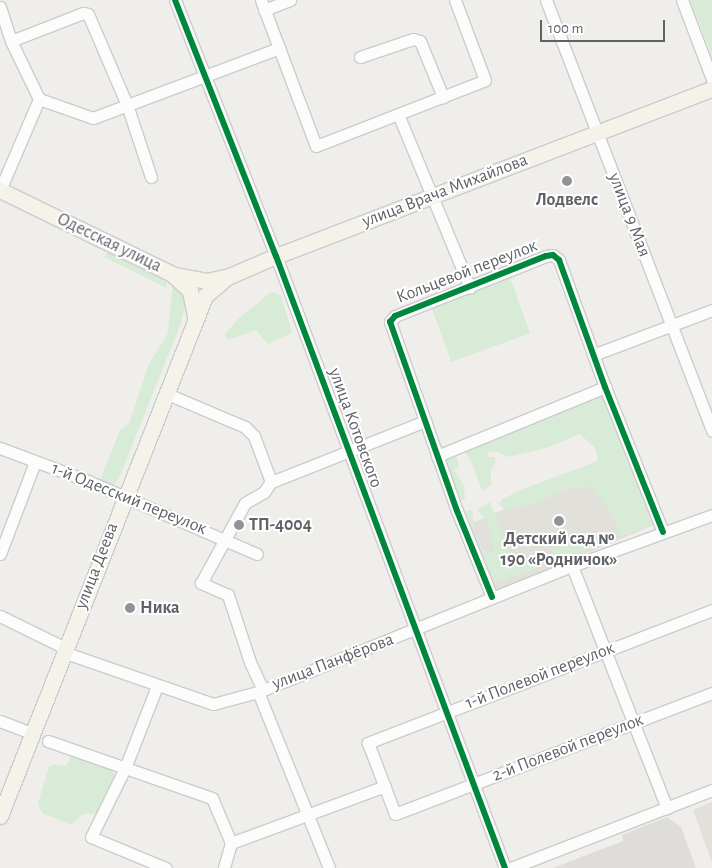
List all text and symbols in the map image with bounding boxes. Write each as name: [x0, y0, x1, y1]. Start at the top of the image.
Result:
scale bar: [542, 10, 667, 42]
text: 100 m: [548, 21, 583, 36]
street label: улица Врача Михайлова: [359, 149, 531, 233]
street label: улица 9 Мая: [603, 170, 655, 260]
marker: Лодвелс: [561, 175, 573, 187]
place label: Лодвелс: [536, 189, 598, 211]
street label: Одесская улица: [53, 208, 165, 278]
street label: Кольцевой переулок: [393, 235, 541, 309]
street label: улица Котовского: [323, 365, 387, 491]
street label: 1-й Одесский переулок: [48, 458, 210, 540]
place label: ТП-4004: [249, 514, 312, 536]
marker: Детский сад № 190 «Родничок»: [553, 515, 565, 527]
marker: ТП-4004: [233, 519, 245, 531]
street label: улица Деева: [71, 520, 123, 612]
place label: Детский сад № 190 «Родничок»: [501, 529, 617, 572]
place label: Ника: [140, 597, 180, 619]
marker: Ника: [124, 602, 136, 614]
street label: улица Панфёрова: [269, 629, 397, 695]
street label: 1-й Полевой переулок: [462, 638, 618, 714]
street label: 2-й Полевой переулок: [489, 709, 647, 787]

